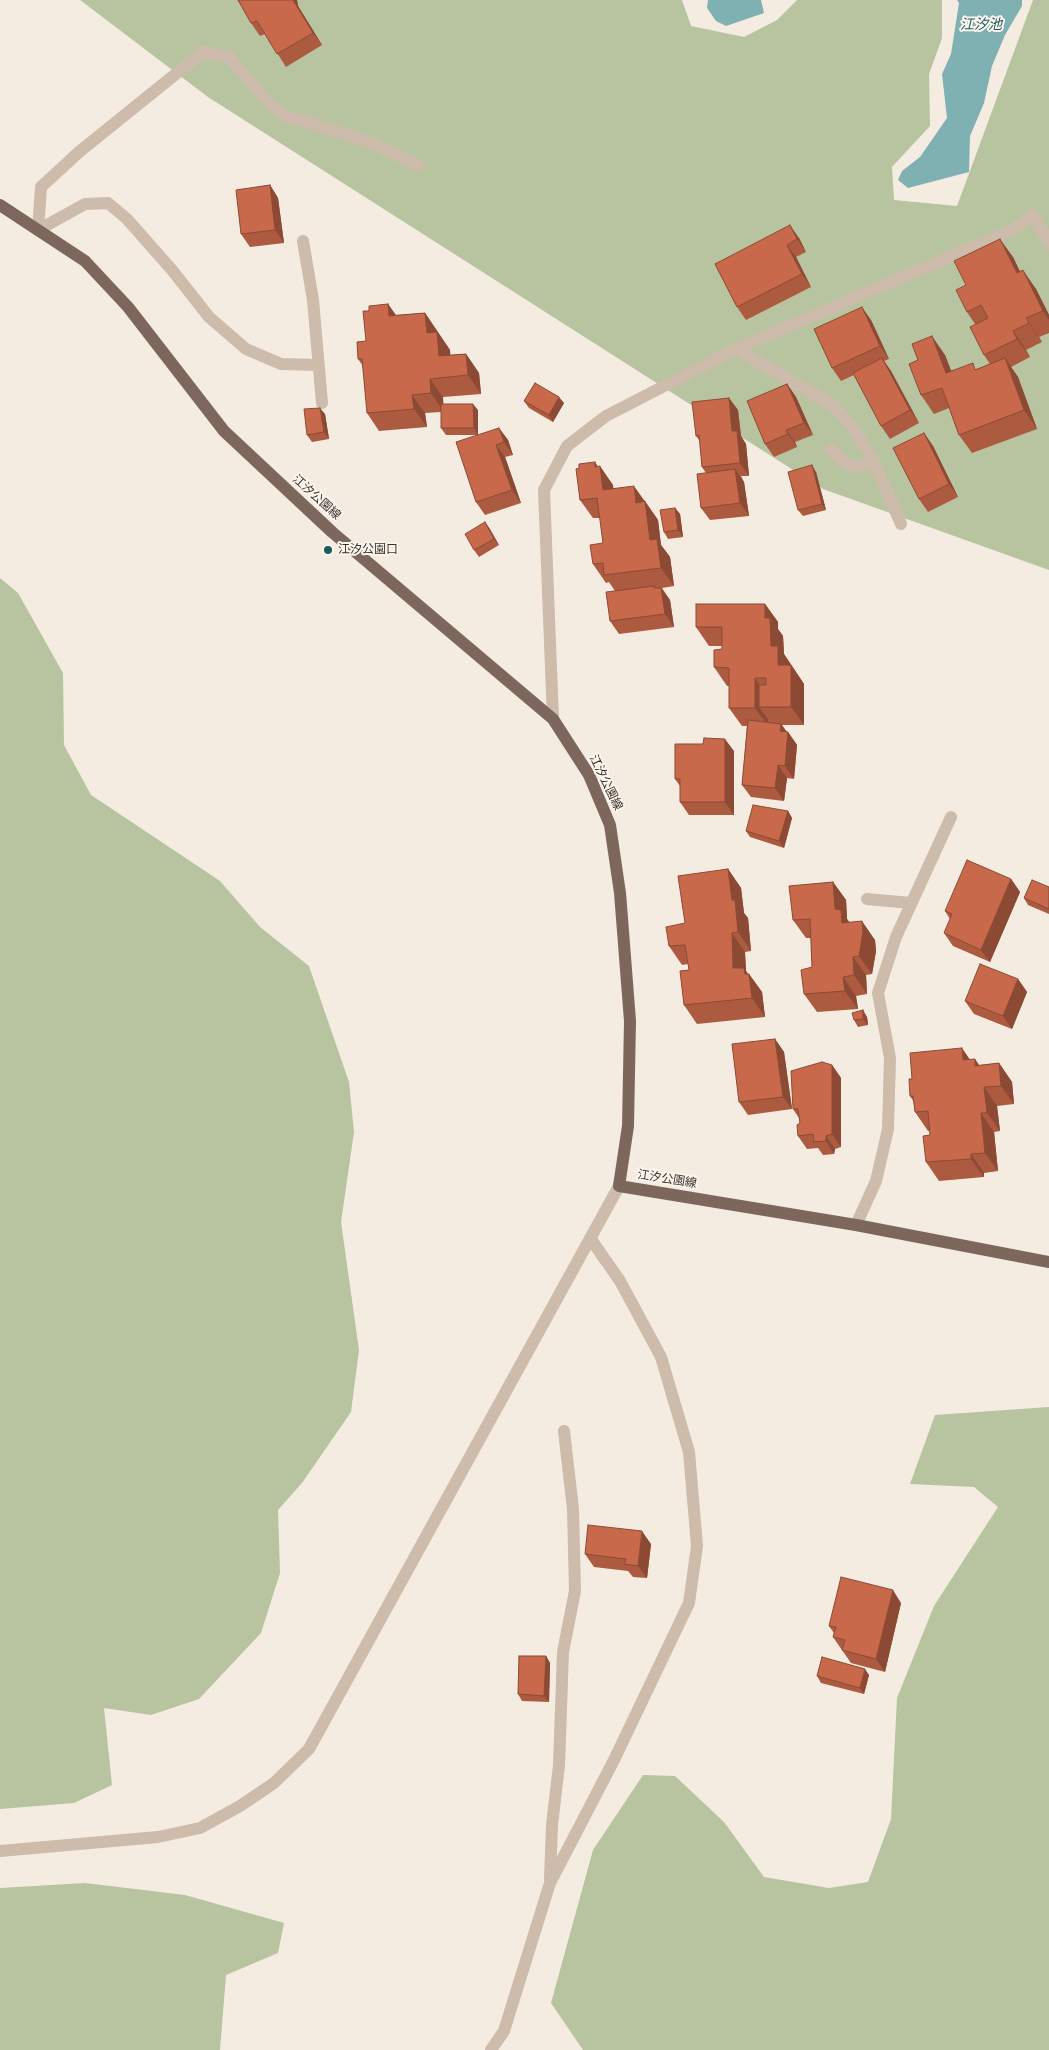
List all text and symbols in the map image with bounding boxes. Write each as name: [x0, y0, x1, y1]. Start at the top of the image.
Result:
water label: 江汐池: [960, 18, 1002, 34]
street label: 江汐公園線: [289, 473, 343, 523]
place label: 江汐公園口: [338, 543, 398, 557]
marker: 江汐公園口: [322, 544, 334, 556]
street label: 江汐公園線: [585, 753, 625, 813]
street label: 江汐公園線: [636, 1168, 698, 1192]

